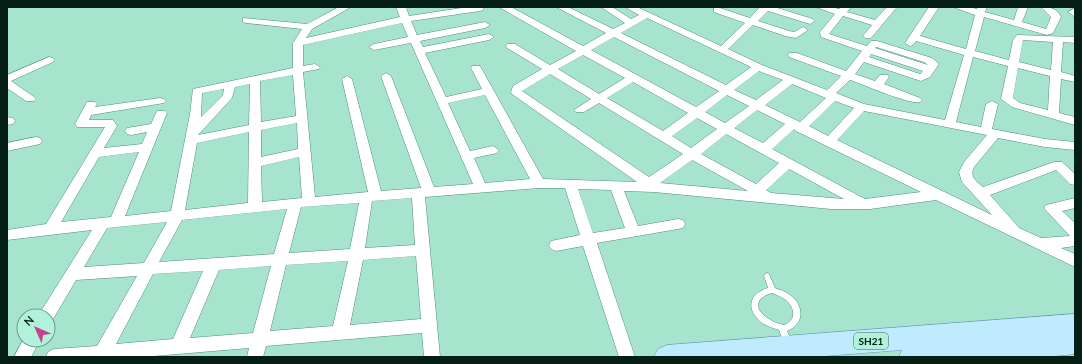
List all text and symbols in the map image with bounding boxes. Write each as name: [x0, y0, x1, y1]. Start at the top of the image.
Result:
north arrow: [16, 308, 56, 348]
text: N: [21, 313, 36, 328]
road number: SH21: [854, 333, 888, 349]

